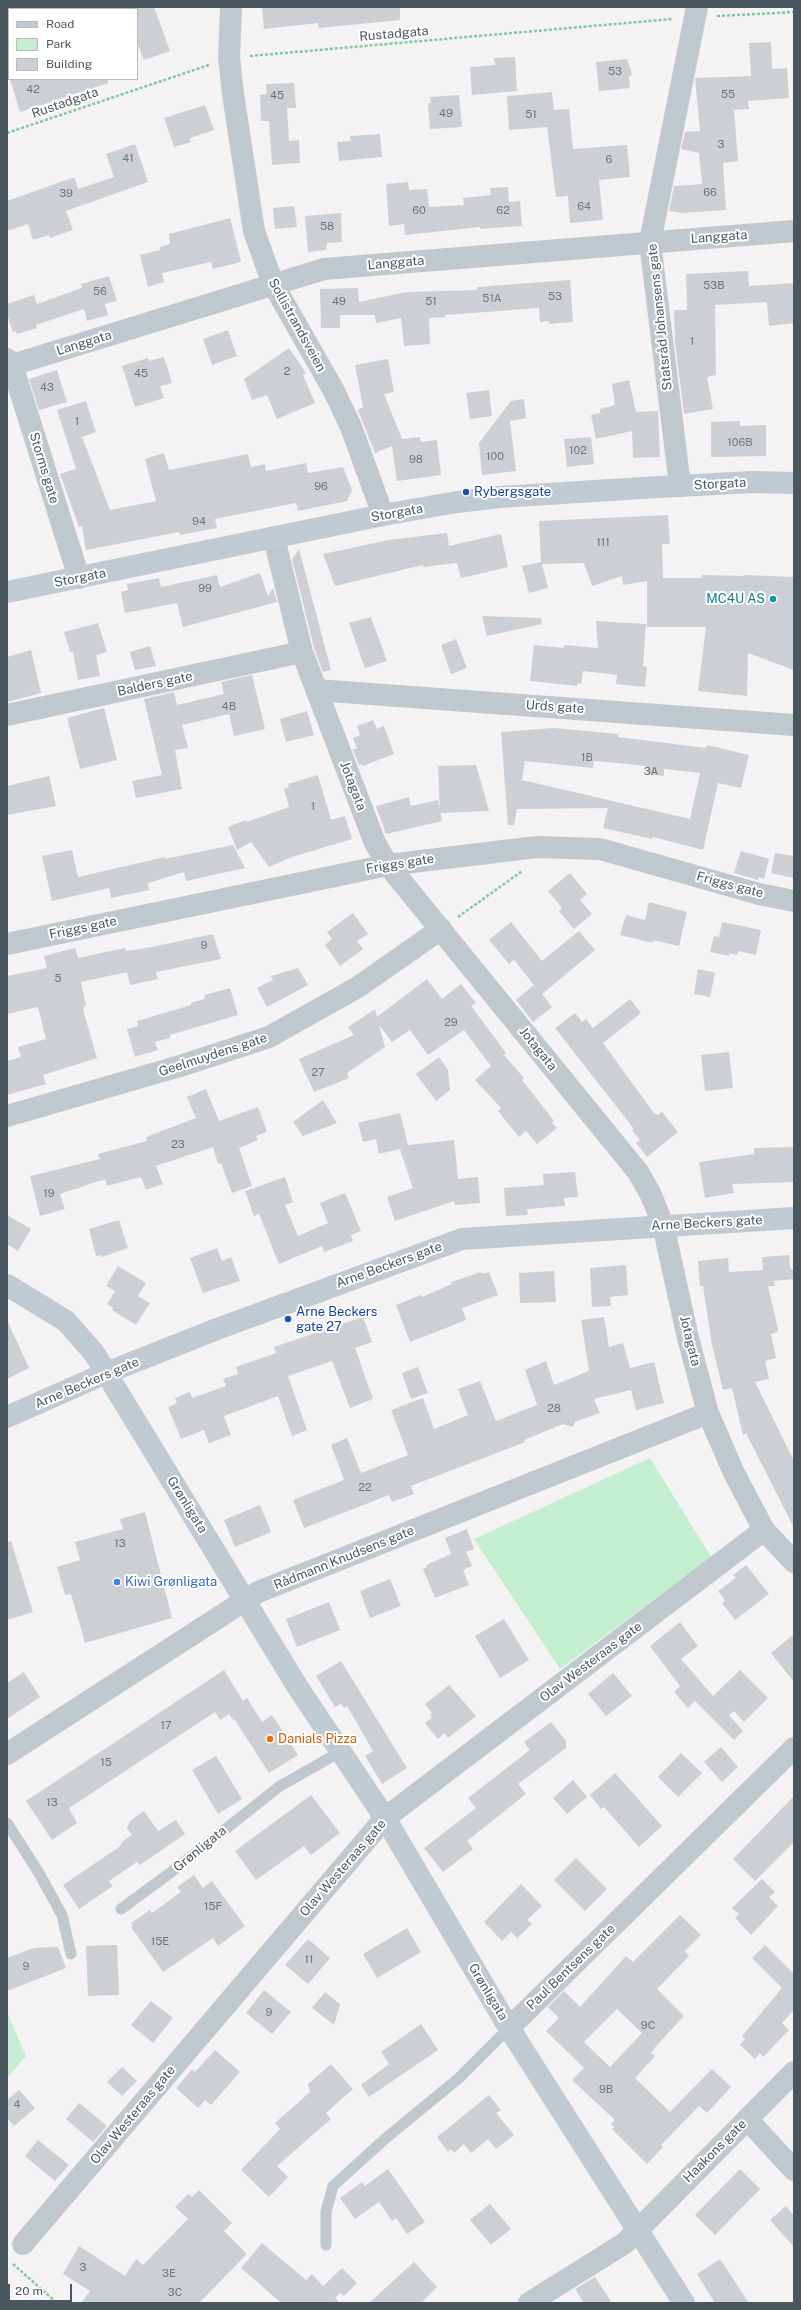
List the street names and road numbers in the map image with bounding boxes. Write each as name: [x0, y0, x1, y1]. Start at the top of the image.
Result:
street label: Rustadgata: [359, 23, 429, 45]
street label: Rustadgata: [30, 84, 100, 122]
street label: Langgata: [690, 227, 748, 247]
street label: Statsråd Johansens gate: [645, 243, 675, 391]
street label: Langgata: [367, 253, 425, 273]
street label: Sollistrandsveien: [265, 276, 329, 374]
street label: Langgata: [55, 327, 113, 359]
street label: Storms gate: [26, 430, 62, 506]
street label: Storgata: [693, 475, 747, 493]
street label: Storgata: [370, 501, 424, 525]
street label: Storgata: [53, 565, 107, 591]
street label: Balders gate: [116, 668, 194, 700]
street label: Urds gate: [525, 697, 585, 717]
street label: Jotagata: [337, 759, 369, 813]
street label: Friggs gate: [365, 851, 435, 877]
street label: Friggs gate: [695, 869, 765, 901]
street label: Friggs gate: [48, 913, 118, 943]
street label: Jotagata: [516, 1024, 560, 1074]
street label: Geelmuydens gate: [157, 1030, 269, 1080]
street label: Arne Beckers gate: [651, 1212, 763, 1234]
street label: Arne Beckers gate: [334, 1239, 444, 1291]
street label: Jotagata: [676, 1314, 704, 1368]
street label: Arne Beckers gate: [33, 1354, 141, 1412]
street label: Grønligata: [164, 1474, 210, 1536]
street label: Rådmann Knudsens gate: [271, 1523, 417, 1593]
street label: Olav Westeraas gate: [537, 1619, 645, 1705]
street label: Olav Westeraas gate: [297, 1816, 389, 1920]
street label: Grønligata: [170, 1823, 230, 1875]
street label: Paul Bentsens gate: [524, 1921, 618, 2013]
street label: Grønligata: [465, 1961, 511, 2023]
street label: Olav Westeraas gate: [87, 2063, 179, 2167]
street label: Haakons gate: [680, 2116, 750, 2186]

